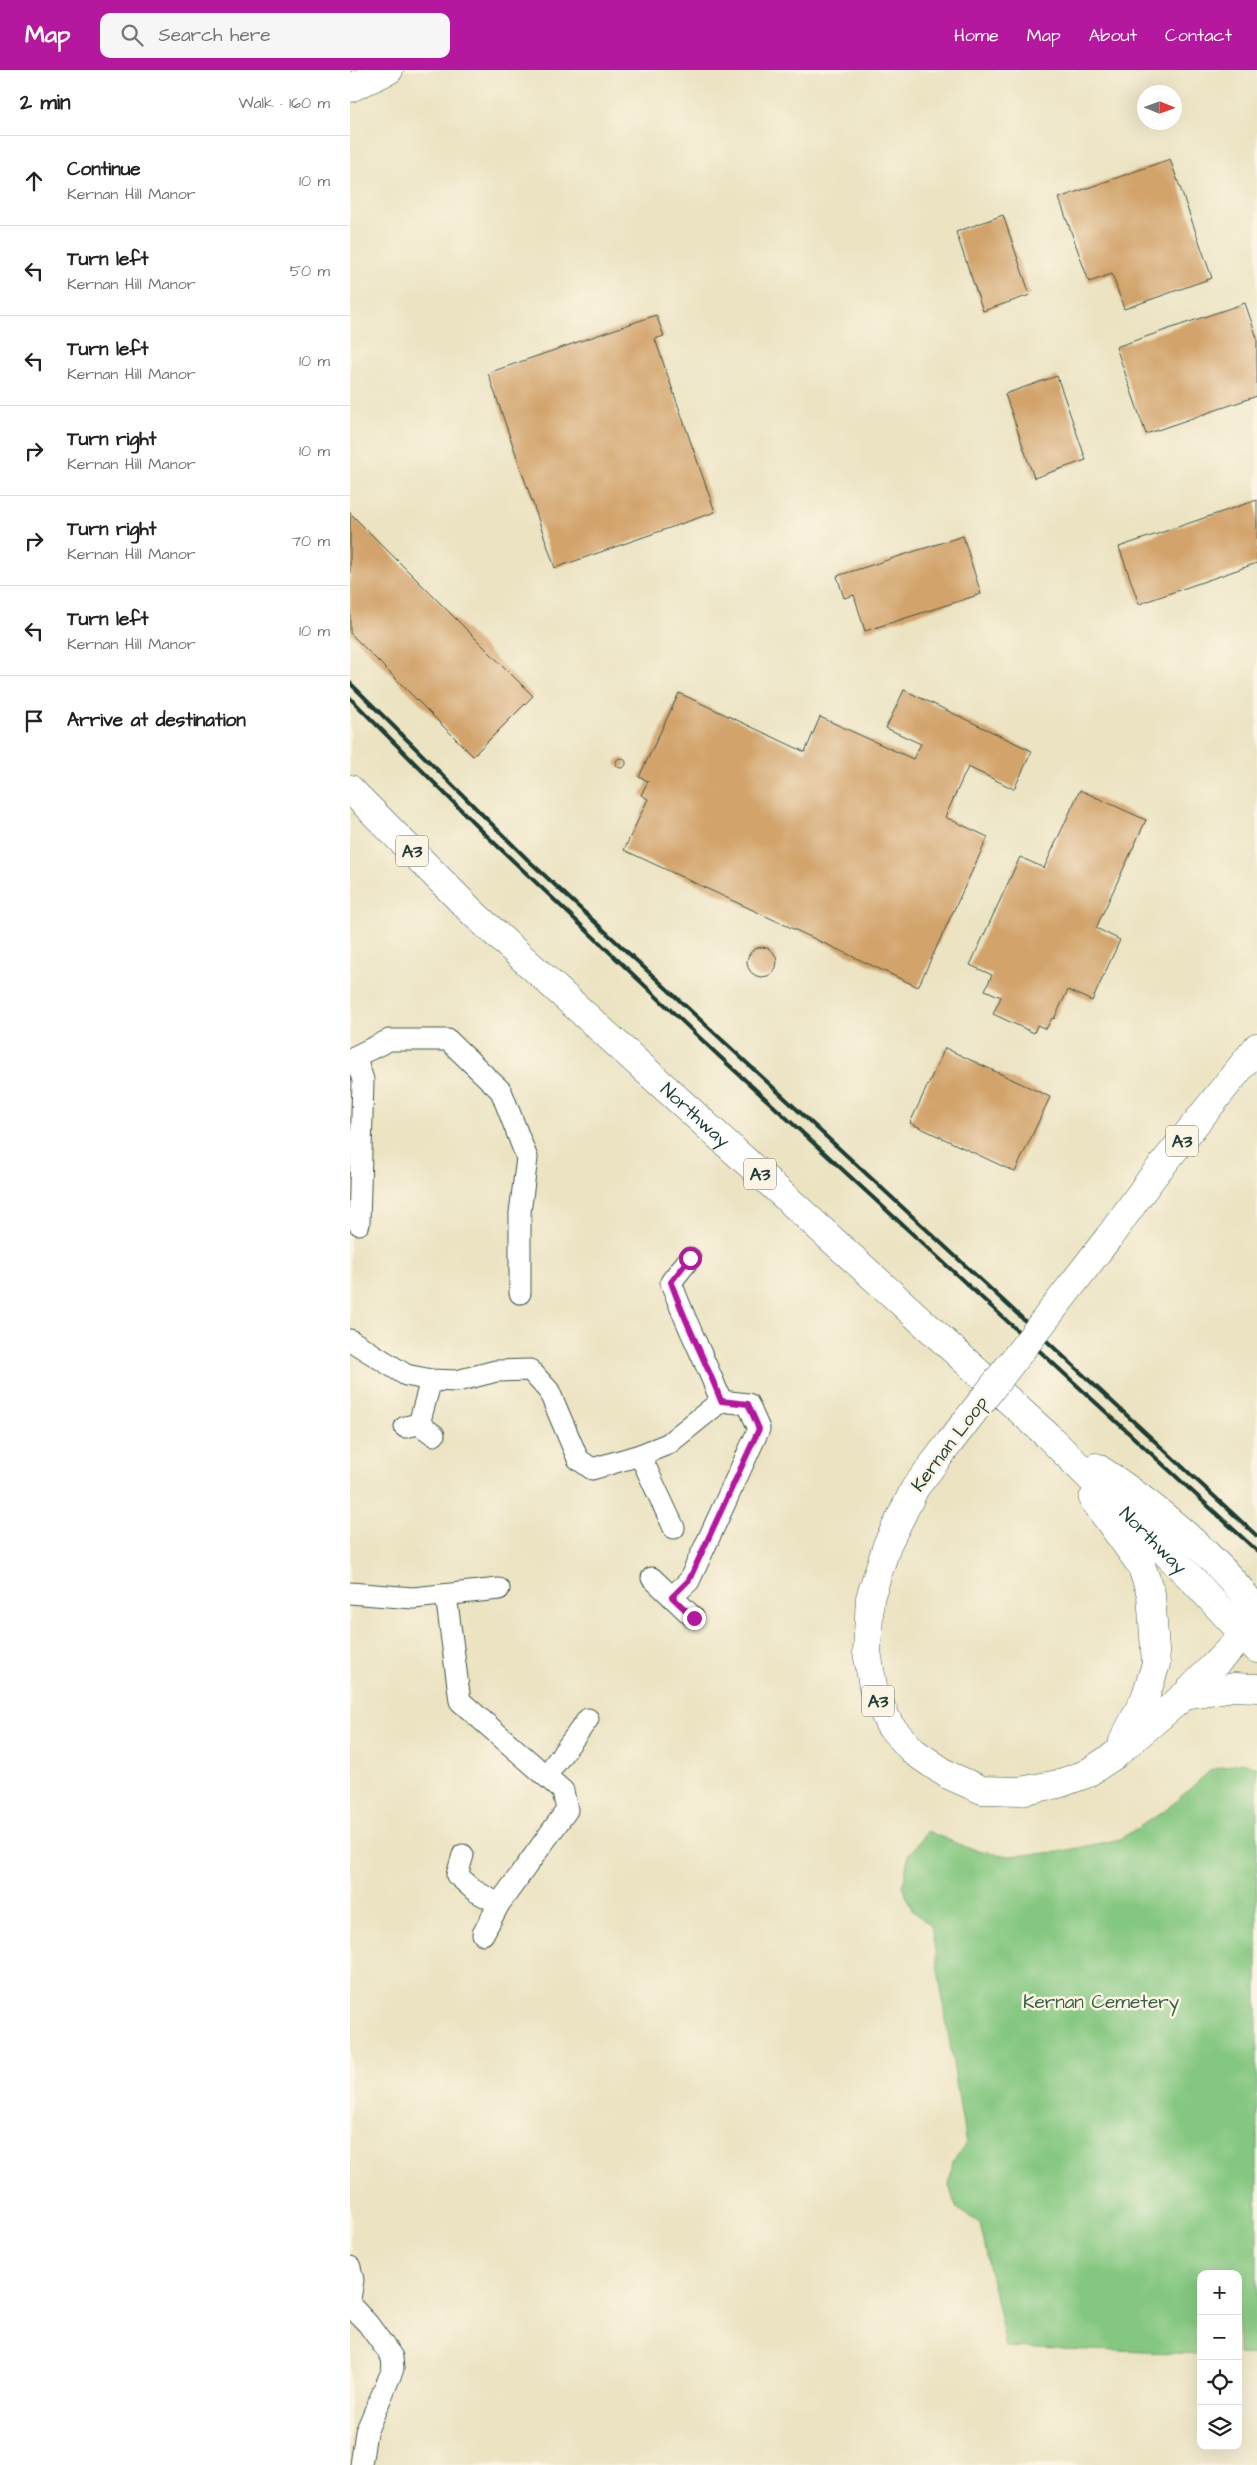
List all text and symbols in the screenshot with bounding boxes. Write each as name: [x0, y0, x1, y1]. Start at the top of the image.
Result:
search box: [100, 13, 450, 58]
text: Map: [25, 18, 70, 52]
icon: search: [118, 21, 146, 49]
text: Search here: [158, 22, 271, 49]
text: Home: [954, 23, 999, 48]
text: Map: [1027, 23, 1061, 48]
text: About: [1089, 23, 1137, 48]
text: Contact: [1165, 23, 1232, 48]
north arrow: [1137, 85, 1182, 130]
text: 2 min: [20, 88, 70, 117]
text: Walk · 160 m: [238, 92, 330, 114]
text: Continue: [67, 156, 141, 183]
icon: ahead: [20, 167, 48, 195]
text: 10 m: [299, 170, 330, 192]
text: Kernan Hill Manor: [67, 183, 195, 205]
text: Turn left: [67, 246, 148, 273]
icon: left: [20, 257, 48, 285]
text: 50 m: [290, 260, 330, 282]
text: Kernan Hill Manor: [67, 273, 195, 295]
text: Turn left: [67, 336, 148, 363]
icon: left: [20, 347, 48, 375]
text: 10 m: [299, 350, 330, 372]
text: Kernan Hill Manor: [67, 363, 195, 385]
text: Turn right: [67, 426, 156, 453]
icon: right: [20, 437, 48, 465]
text: 10 m: [299, 440, 330, 462]
text: Kernan Hill Manor: [67, 453, 195, 475]
text: Turn right: [67, 516, 156, 543]
icon: right: [20, 527, 48, 555]
text: 70 m: [291, 530, 330, 552]
text: Kernan Hill Manor: [67, 543, 195, 565]
text: Turn left: [67, 606, 148, 633]
icon: left: [20, 617, 48, 645]
text: 10 m: [299, 620, 330, 642]
text: Kernan Hill Manor: [67, 633, 195, 655]
icon: arrive: [20, 707, 48, 735]
text: Arrive at destination: [67, 707, 246, 734]
road number: A3: [396, 836, 428, 866]
street label: Northway: [654, 1076, 736, 1155]
road number: A3: [1166, 1126, 1198, 1156]
road number: A3: [744, 1158, 776, 1190]
route start: [679, 1247, 702, 1270]
street label: Kernan Loop: [905, 1390, 995, 1498]
street label: Northway: [1113, 1501, 1193, 1581]
route end: [683, 1607, 706, 1630]
road number: A3: [862, 1685, 894, 1716]
park label: Kernan Cemetery: [1023, 1989, 1180, 2017]
map controls: [1197, 2270, 1242, 2450]
button: +: [1197, 2270, 1242, 2315]
button: −: [1197, 2315, 1242, 2360]
button: locate: [1197, 2360, 1242, 2405]
button: layers: [1197, 2405, 1242, 2450]

